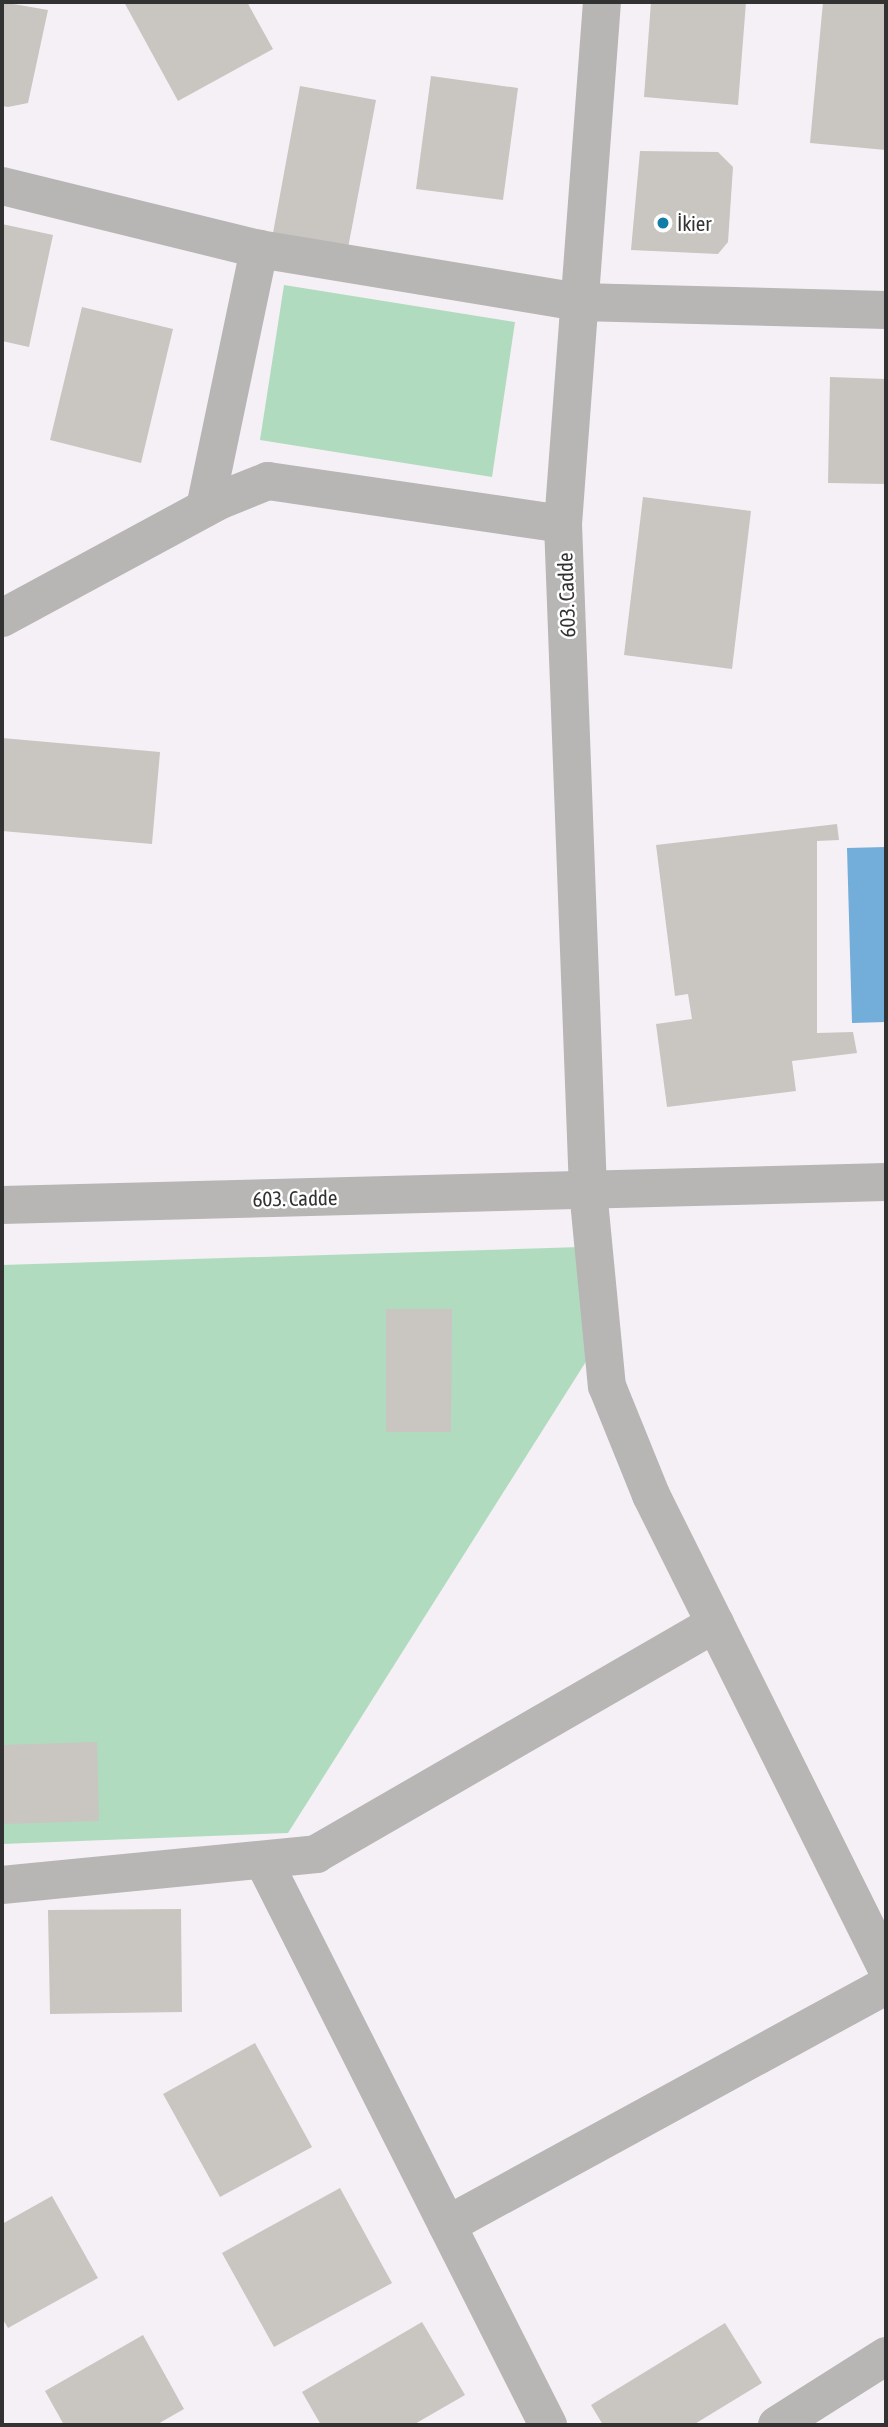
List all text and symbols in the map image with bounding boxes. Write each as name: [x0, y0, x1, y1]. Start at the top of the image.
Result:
place label: İkier: [677, 210, 712, 236]
marker: İkier: [655, 215, 671, 231]
street label: 603. Cadde: [552, 552, 580, 638]
street label: 603. Cadde: [252, 1185, 338, 1211]

